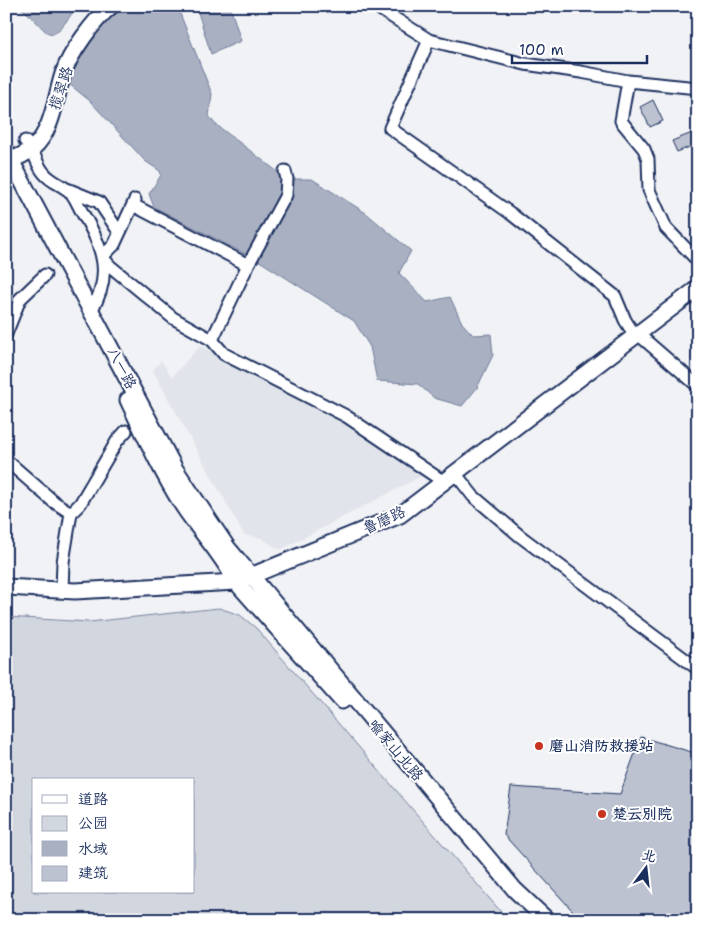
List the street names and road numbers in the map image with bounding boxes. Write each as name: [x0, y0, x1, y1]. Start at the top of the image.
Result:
street label: 揽翠路: [45, 64, 77, 112]
street label: 八一路: [103, 343, 141, 393]
street label: 鲁磨路: [359, 501, 409, 539]
street label: 喻家山北路: [364, 715, 428, 785]

